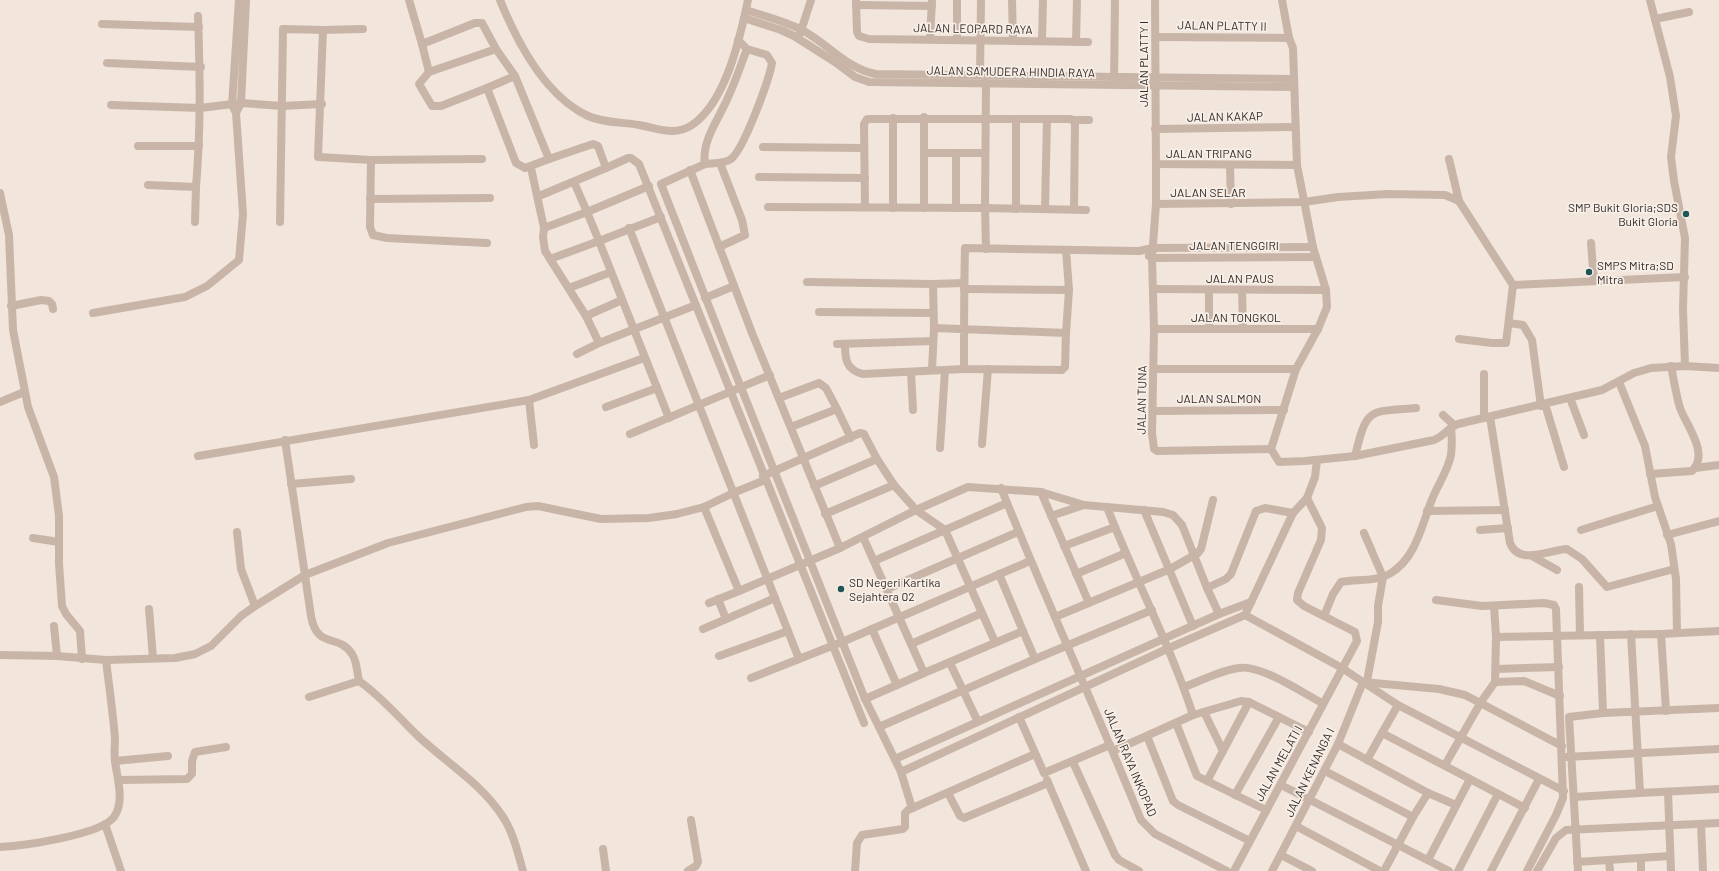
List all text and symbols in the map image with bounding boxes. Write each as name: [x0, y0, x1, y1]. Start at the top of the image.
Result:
street label: JALAN PLATTY II: [1177, 17, 1267, 33]
street label: JALAN LEOPARD RAYA: [913, 20, 1033, 36]
street label: JALAN PLATTY I: [1136, 21, 1150, 107]
street label: JALAN SAMUDERA HINDIA RAYA: [927, 63, 1095, 79]
street label: JALAN KAKAP: [1187, 108, 1263, 124]
street label: JALAN TRIPANG: [1166, 146, 1252, 160]
street label: JALAN SELAR: [1170, 185, 1246, 199]
place label: SMP Bukit Gloria;SDS Bukit Gloria: [1568, 200, 1678, 228]
marker: SMP Bukit Gloria;SDS Bukit Gloria: [1681, 209, 1691, 219]
street label: JALAN TENGGIRI: [1189, 238, 1279, 252]
place label: SMPS Mitra;SD Mitra: [1597, 258, 1674, 286]
marker: SMPS Mitra;SD Mitra: [1584, 267, 1594, 277]
street label: JALAN PAUS: [1206, 271, 1274, 285]
street label: JALAN TONGKOL: [1191, 310, 1281, 324]
street label: JALAN TUNA: [1133, 365, 1149, 435]
street label: JALAN SALMON: [1177, 391, 1261, 405]
place label: SD Negeri Kartika Sejahtera 02: [849, 575, 940, 603]
marker: SD Negeri Kartika Sejahtera 02: [836, 584, 846, 594]
street label: JALAN RAYA INKOPAD: [1102, 706, 1160, 818]
street label: JALAN MELATI I: [1251, 723, 1305, 803]
street label: JALAN KENANGA I: [1281, 725, 1337, 819]

